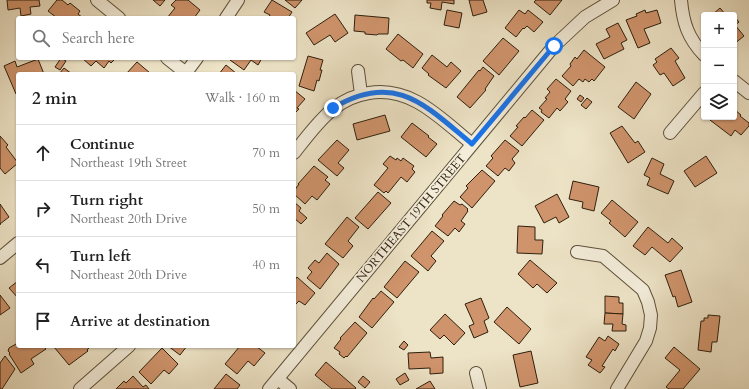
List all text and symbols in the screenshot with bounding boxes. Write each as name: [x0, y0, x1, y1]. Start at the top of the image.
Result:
map controls: [701, 12, 737, 120]
button: +: [701, 12, 737, 48]
search box: [16, 16, 296, 60]
icon: search: [30, 27, 52, 49]
text: Search here: [62, 28, 135, 48]
route start: [545, 37, 563, 55]
button: −: [701, 48, 737, 84]
button: layers: [701, 84, 737, 120]
text: 2 min: [32, 87, 77, 110]
text: Walk · 160 m: [205, 89, 280, 107]
route end: [324, 99, 342, 117]
text: Continue: [70, 134, 135, 154]
icon: ahead: [32, 142, 54, 164]
text: 70 m: [252, 144, 280, 162]
street label: NORTHEAST 19TH STREET: [353, 150, 470, 286]
text: Northeast 19th Street: [70, 154, 187, 172]
text: Turn right: [70, 190, 143, 210]
icon: right: [32, 198, 54, 220]
text: 50 m: [252, 200, 280, 218]
text: Northeast 20th Drive: [70, 210, 187, 228]
text: Turn left: [70, 246, 131, 266]
icon: left: [32, 254, 54, 276]
text: 40 m: [252, 256, 280, 274]
text: Northeast 20th Drive: [70, 266, 187, 284]
icon: arrive: [32, 310, 54, 332]
text: Arrive at destination: [70, 311, 210, 331]

